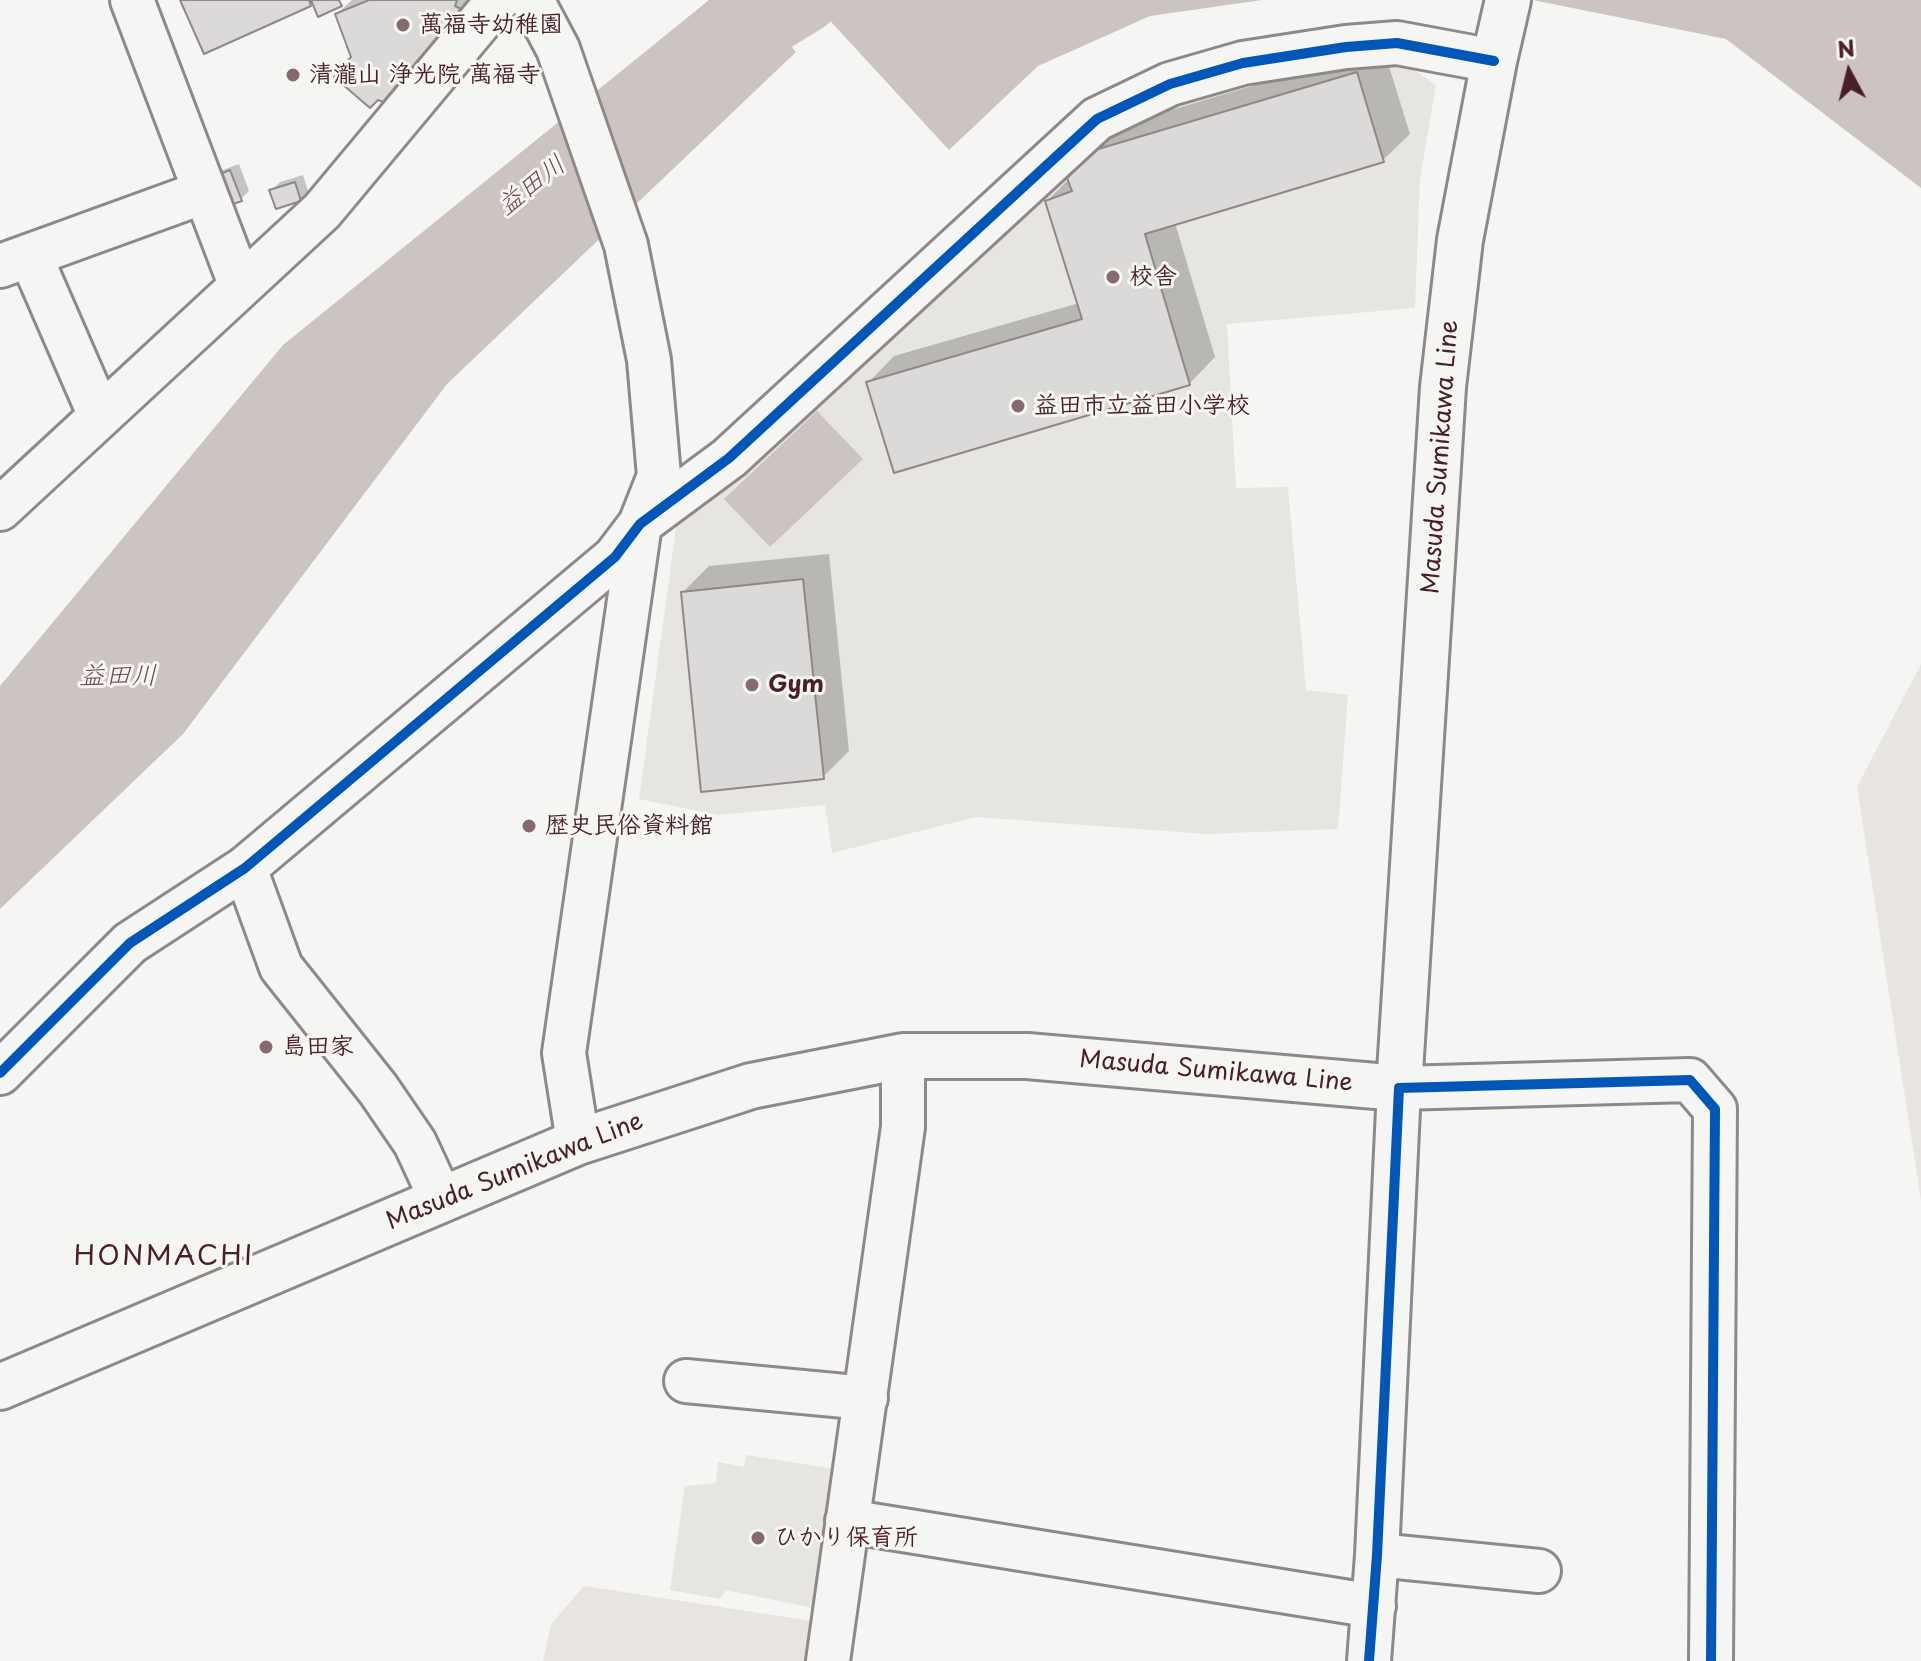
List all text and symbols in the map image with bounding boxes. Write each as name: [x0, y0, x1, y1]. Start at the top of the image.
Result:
place label: 萬福寺幼稚園: [419, 11, 563, 39]
marker: 萬福寺幼稚園: [394, 16, 412, 34]
text: N: [1835, 30, 1857, 65]
north arrow: [1809, 32, 1889, 112]
place label: 清瀧山 浄光院 萬福寺: [309, 61, 540, 89]
marker: 清瀧山 浄光院 萬福寺: [284, 66, 302, 84]
water label: 益田川: [492, 150, 572, 222]
place label: 校舎: [1129, 263, 1177, 291]
marker: 校舎: [1104, 268, 1122, 286]
street label: Masuda Sumikawa Line: [1417, 319, 1465, 595]
place label: 益田市立益田小学校: [1034, 392, 1250, 420]
marker: 益田市立益田小学校: [1009, 397, 1027, 415]
water label: 益田川: [79, 661, 157, 693]
place label: Gym: [768, 671, 824, 699]
marker: Gym: [743, 676, 761, 694]
place label: 歴史民俗資料館: [545, 812, 713, 840]
marker: 歴史民俗資料館: [520, 817, 538, 835]
place label: 島田家: [282, 1033, 354, 1061]
marker: 島田家: [257, 1038, 275, 1056]
street label: Masuda Sumikawa Line: [1078, 1046, 1354, 1098]
street label: Masuda Sumikawa Line: [382, 1107, 648, 1237]
district label: HONMACHI: [74, 1240, 254, 1274]
place label: ひかり保育所: [774, 1524, 918, 1552]
marker: ひかり保育所: [749, 1529, 767, 1547]

